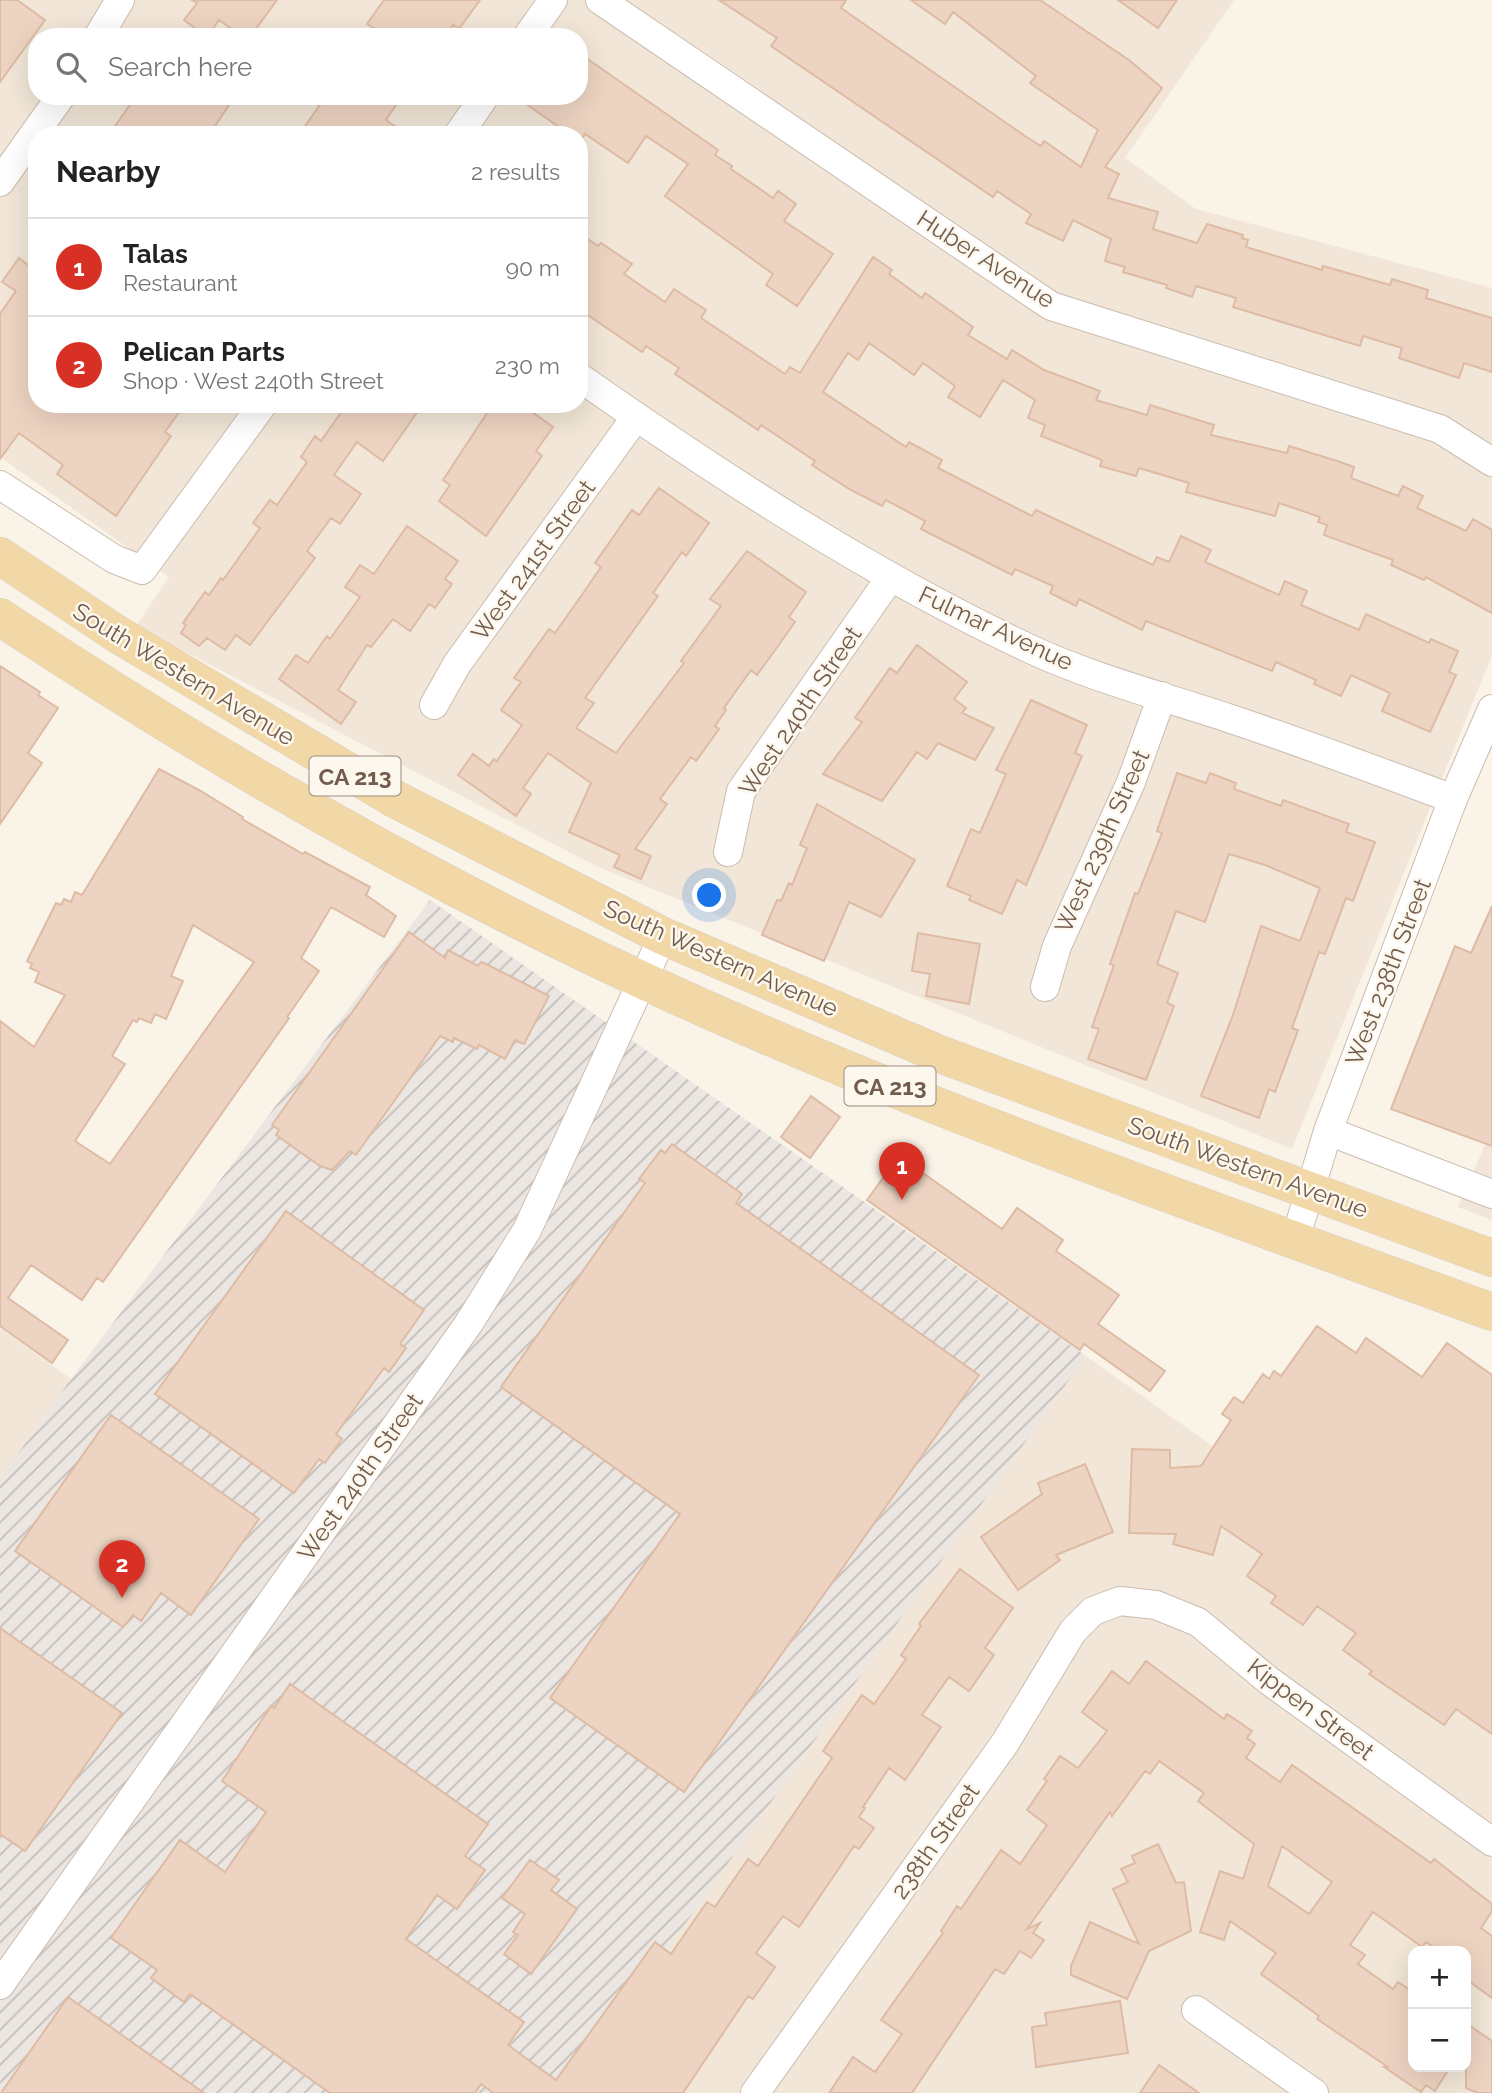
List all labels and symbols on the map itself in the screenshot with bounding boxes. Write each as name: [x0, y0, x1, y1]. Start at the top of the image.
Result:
street label: Huber Avenue: [912, 204, 1060, 314]
street label: West 241st Street: [465, 474, 601, 646]
street label: Fulmar Avenue: [914, 580, 1078, 676]
street label: South Western Avenue: [68, 596, 300, 752]
street label: West 240th Street: [733, 621, 867, 801]
street label: West 239th Street: [1049, 745, 1155, 937]
road number: CA 213: [310, 756, 400, 796]
street label: West 238th Street: [1339, 875, 1437, 1069]
your location: [692, 878, 726, 912]
street label: South Western Avenue: [599, 893, 843, 1023]
road number: CA 213: [844, 1066, 936, 1106]
street label: South Western Avenue: [1124, 1110, 1372, 1224]
pin: 1: [879, 1142, 925, 1200]
street label: West 240th Street: [291, 1387, 429, 1567]
pin: 2: [99, 1540, 145, 1598]
street label: Kippen Street: [1242, 1652, 1380, 1766]
street label: 238th Street: [885, 1778, 985, 1904]

